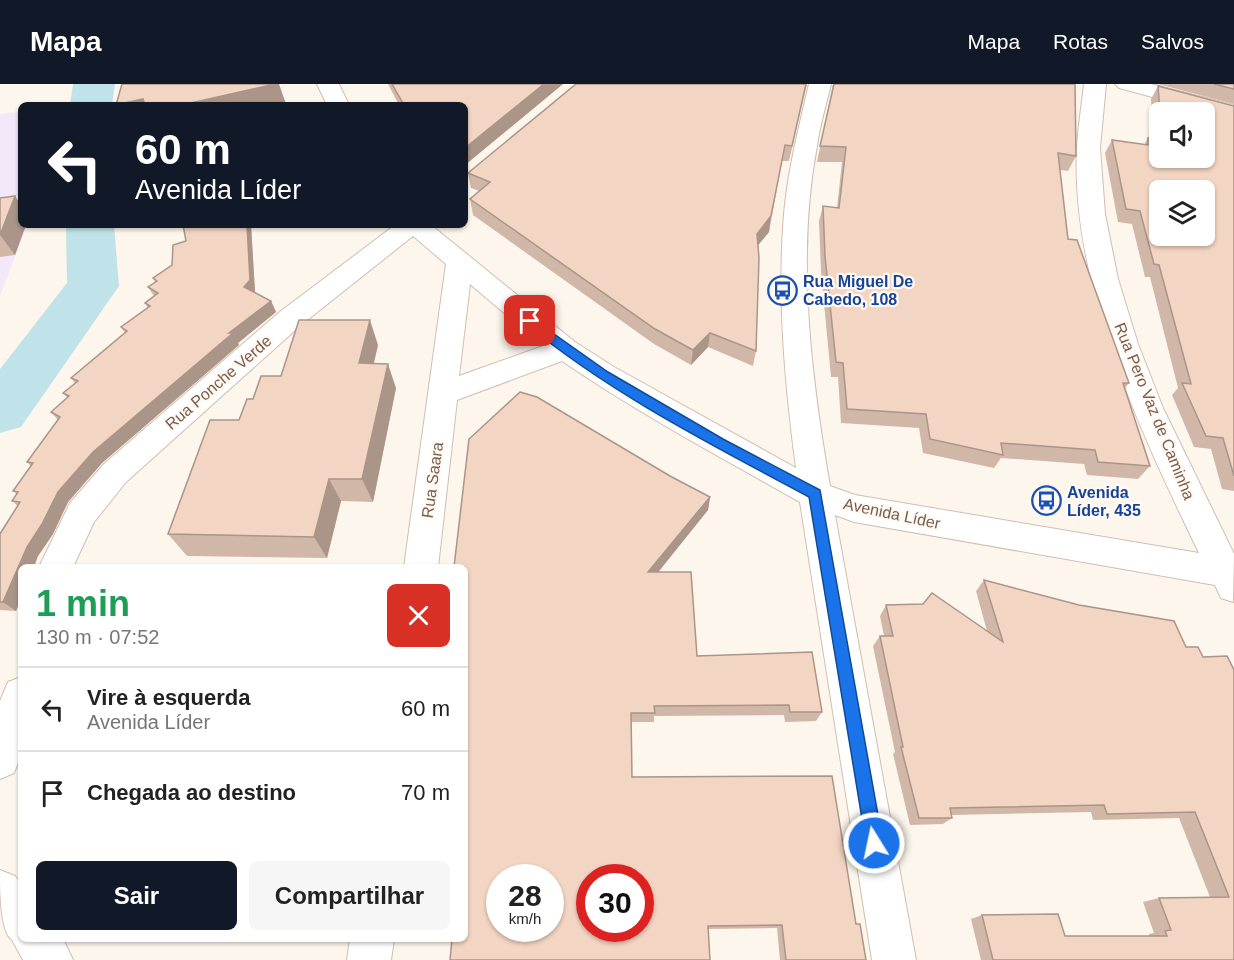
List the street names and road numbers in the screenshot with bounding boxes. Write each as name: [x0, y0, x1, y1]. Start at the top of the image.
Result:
street label: Rua Pero Vaz de Caminha: [1111, 320, 1198, 502]
street label: Rua Ponche Verde: [162, 332, 275, 433]
street label: Rua Saara: [419, 441, 446, 519]
street label: Avenida Líder: [842, 495, 942, 532]

